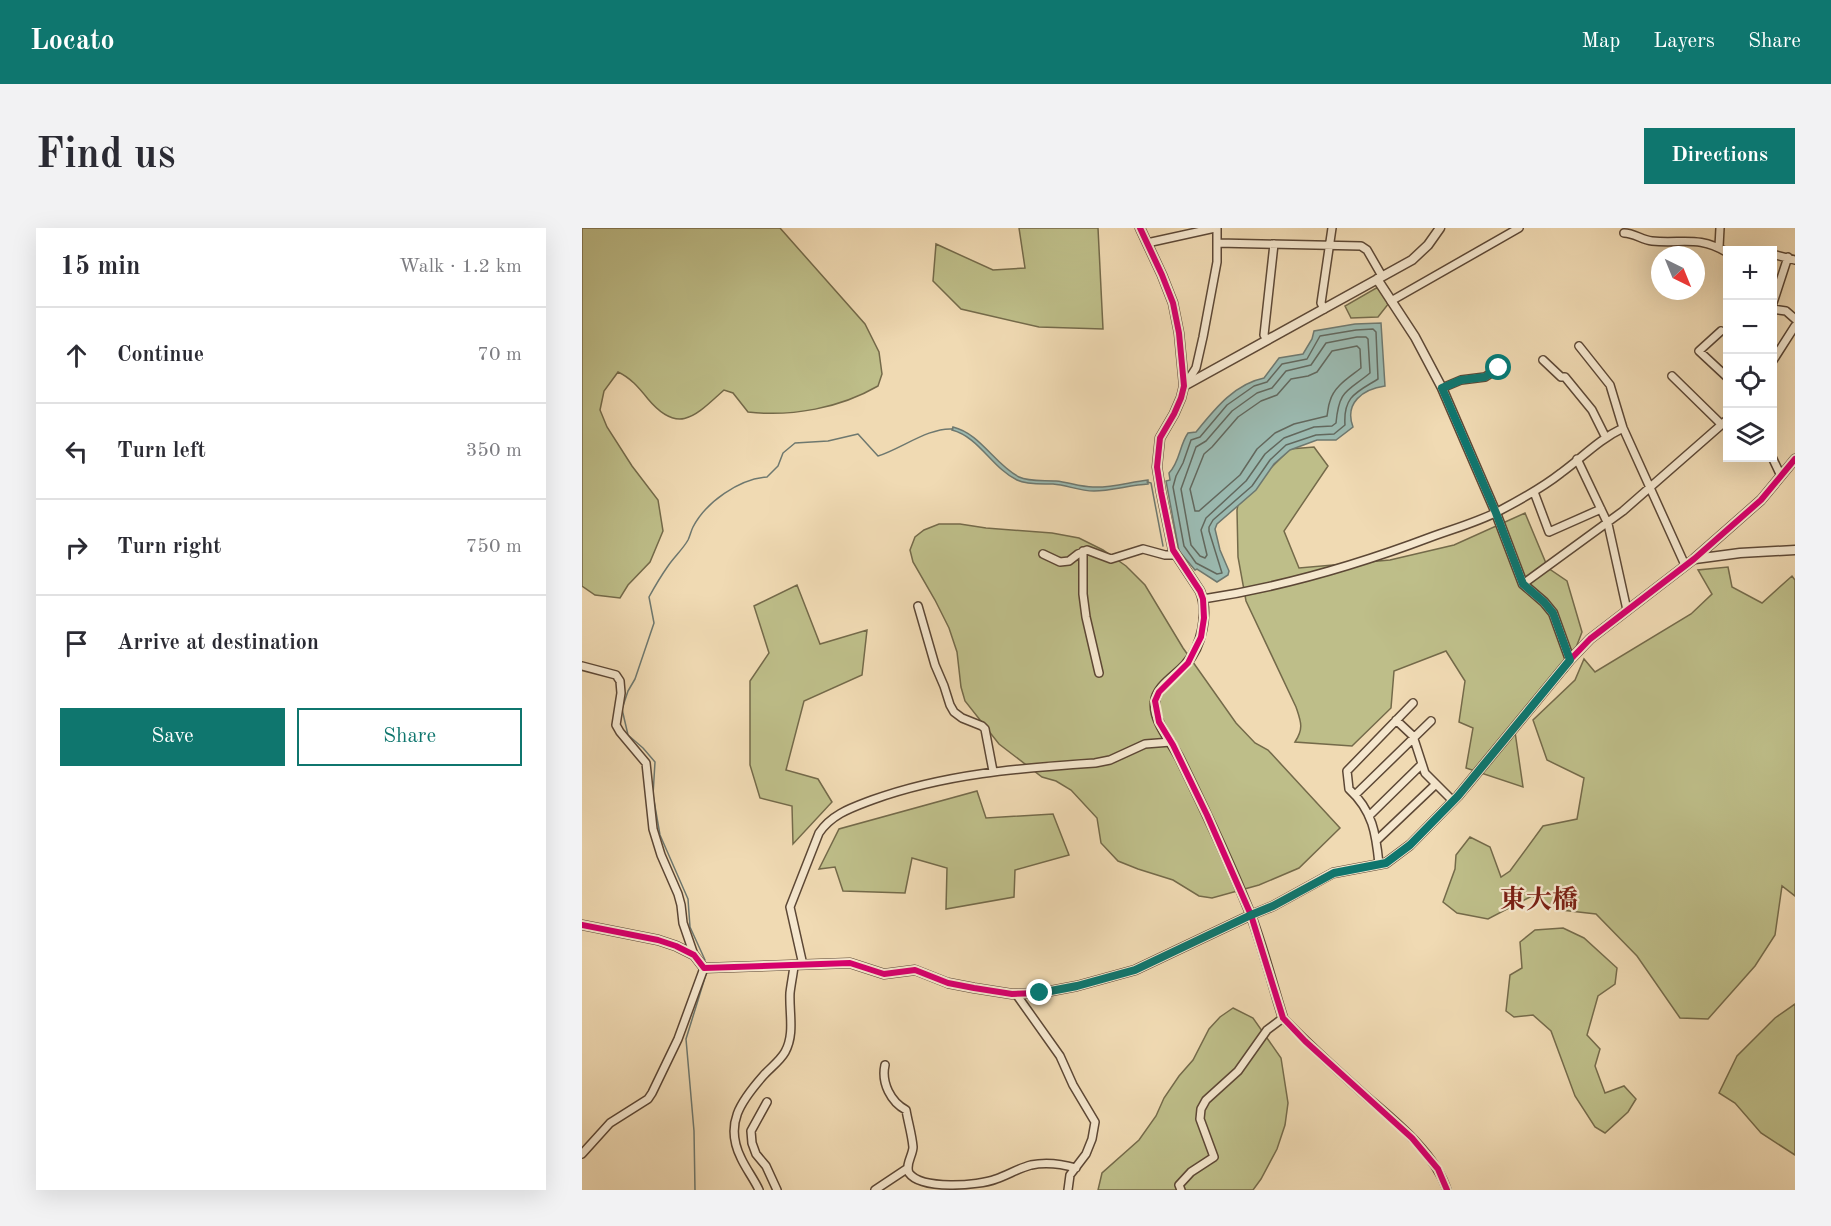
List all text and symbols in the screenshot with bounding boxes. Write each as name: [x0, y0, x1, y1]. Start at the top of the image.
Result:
text: Locato: [30, 28, 115, 56]
text: Map: [1581, 31, 1620, 52]
text: Layers: [1653, 31, 1715, 52]
text: Share: [1748, 31, 1801, 52]
button: Directions: [1644, 128, 1795, 184]
text: Find us: [36, 135, 175, 177]
north arrow: [1651, 246, 1705, 300]
map controls: [1723, 246, 1777, 462]
button: +: [1723, 246, 1777, 300]
text: 15 min: [60, 254, 140, 280]
text: Walk · 1.2 km: [399, 257, 522, 277]
button: −: [1723, 300, 1777, 354]
icon: ahead: [60, 339, 93, 372]
text: Continue: [117, 344, 204, 366]
text: 70 m: [477, 345, 522, 365]
route start: [1485, 354, 1511, 380]
button: locate: [1723, 354, 1777, 408]
button: layers: [1723, 408, 1777, 462]
icon: left: [60, 435, 93, 468]
text: Turn left: [117, 440, 206, 462]
text: 350 m: [466, 441, 522, 461]
icon: right: [60, 531, 93, 564]
text: Turn right: [117, 536, 221, 558]
text: 750 m: [466, 537, 522, 557]
icon: arrive: [60, 627, 93, 660]
text: Arrive at destination: [117, 632, 319, 654]
button: Save: [60, 708, 285, 766]
button: Share: [297, 708, 522, 766]
district label: 東大橋: [1500, 885, 1578, 914]
route end: [1026, 979, 1052, 1005]

